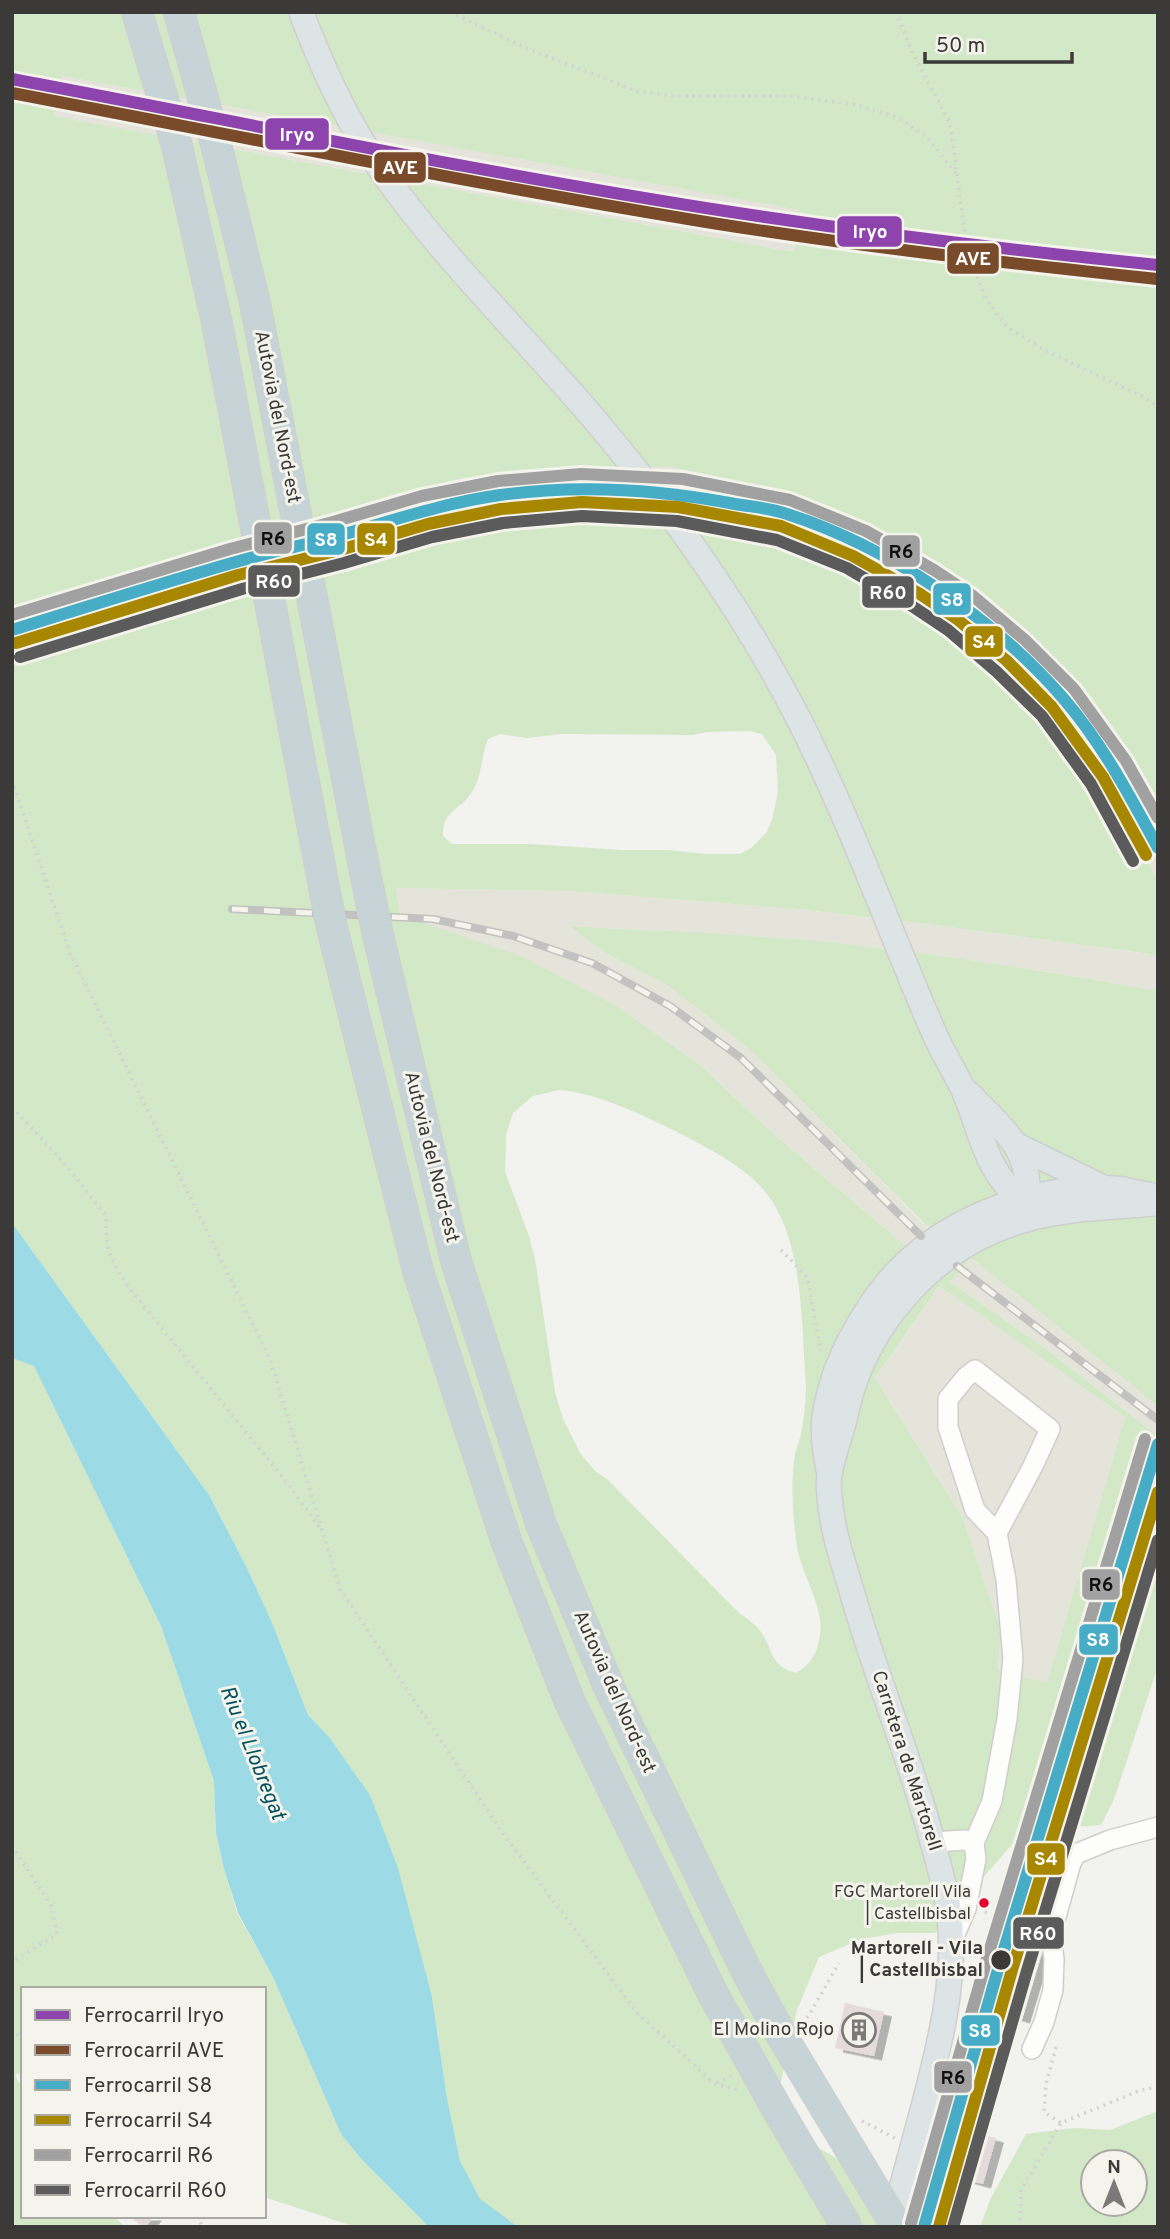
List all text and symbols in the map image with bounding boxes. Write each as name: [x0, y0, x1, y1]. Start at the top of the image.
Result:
scale bar: [925, 21, 1072, 65]
text: 50 m: [936, 33, 985, 60]
line badge: Iryo: [264, 117, 330, 151]
text: Iryo: [280, 124, 315, 148]
line badge: AVE: [373, 151, 427, 184]
text: AVE: [382, 157, 418, 181]
line badge: Iryo: [836, 215, 903, 248]
text: Iryo: [853, 221, 888, 245]
line badge: AVE: [946, 242, 1000, 275]
text: AVE: [955, 248, 991, 272]
street label: Autovia del Nord-est: [248, 329, 306, 505]
line badge: R6: [253, 521, 293, 555]
line badge: S8: [306, 522, 346, 556]
line badge: S4: [356, 522, 396, 556]
text: R6: [261, 528, 285, 552]
text: S8: [314, 529, 338, 553]
text: S4: [364, 529, 388, 553]
line badge: R6: [881, 534, 921, 568]
text: R6: [889, 541, 913, 565]
line badge: R60: [247, 564, 301, 598]
text: R60: [255, 571, 293, 595]
line badge: R60: [861, 575, 915, 609]
text: R60: [869, 582, 907, 606]
line badge: S8: [932, 582, 972, 616]
text: S8: [940, 589, 964, 613]
line badge: S4: [964, 625, 1004, 658]
text: S4: [972, 631, 996, 655]
street label: Autovia del Nord-est: [398, 1069, 464, 1245]
line badge: R6: [1081, 1568, 1121, 1601]
text: R6: [1089, 1574, 1113, 1598]
street label: Autovia del Nord-est: [567, 1607, 661, 1777]
line badge: S8: [1078, 1623, 1119, 1656]
text: S8: [1086, 1629, 1110, 1653]
street label: Carretera de Martorell: [866, 1668, 946, 1854]
water label: Riu el Llobregat: [213, 1682, 292, 1826]
line badge: S4: [1026, 1842, 1066, 1876]
text: S4: [1034, 1848, 1058, 1872]
place label: FGC Martorell Vila | Castellbisbal: [834, 1882, 971, 1926]
marker: FGC Martorell Vila | Castellbisbal: [977, 1896, 991, 1910]
line badge: R60: [1012, 1916, 1065, 1950]
text: R60: [1019, 1923, 1057, 1947]
place label: Martorell - Vila | Castellbisbal: [851, 1937, 983, 1983]
marker: Martorell - Vila | Castellbisbal: [989, 1948, 1013, 1972]
legend: [21, 1987, 266, 2218]
text: Ferrocarril Iryo: [84, 2003, 224, 2030]
building icon: El Molino Rojo: [840, 2011, 878, 2049]
line badge: S8: [960, 2014, 1001, 2047]
place label: El Molino Rojo: [713, 2018, 834, 2042]
text: S8: [968, 2020, 992, 2044]
text: Ferrocarril AVE: [84, 2038, 224, 2065]
line badge: R6: [933, 2060, 973, 2094]
text: R6: [941, 2067, 965, 2091]
text: Ferrocarril S8: [84, 2073, 212, 2100]
text: Ferrocarril S4: [84, 2108, 213, 2135]
text: Ferrocarril R6: [84, 2143, 213, 2170]
north arrow: [1079, 2148, 1149, 2218]
text: N: [1107, 2156, 1121, 2180]
text: Ferrocarril R60: [84, 2178, 227, 2205]

